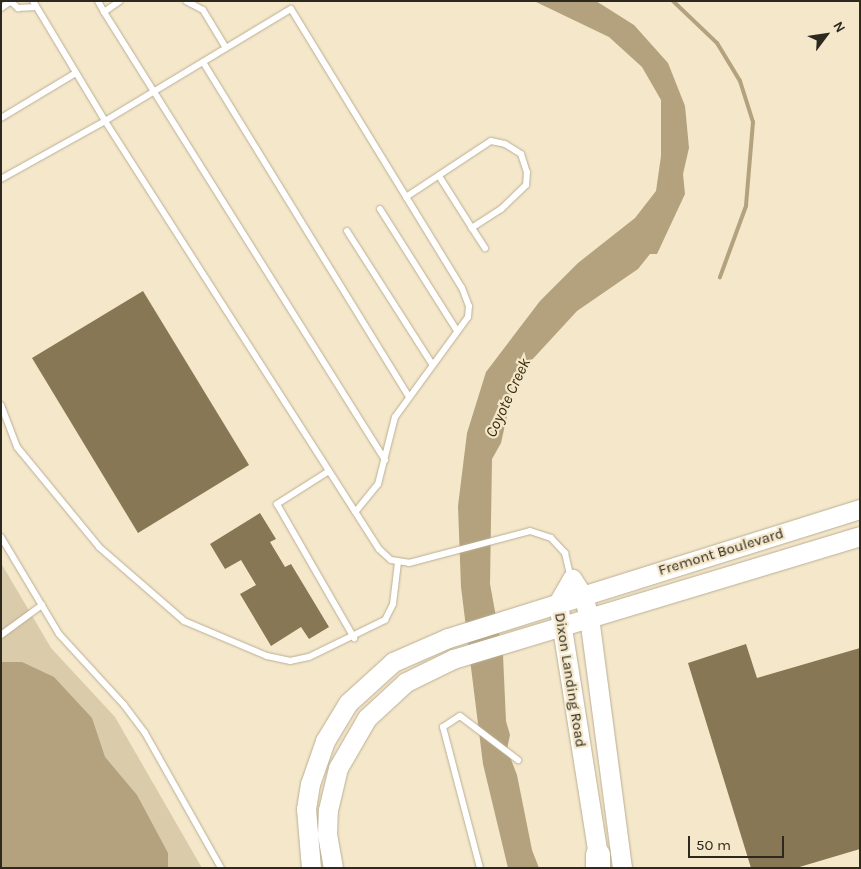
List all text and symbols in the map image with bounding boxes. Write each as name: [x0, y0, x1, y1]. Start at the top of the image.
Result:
north arrow: [801, 10, 851, 60]
text: N: [829, 18, 849, 36]
water label: Coyote Creek: [481, 355, 535, 441]
street label: Fremont Boulevard: [656, 524, 786, 580]
street label: Dixon Landing Road: [550, 611, 590, 749]
scale bar: [691, 826, 787, 858]
text: 50 m: [696, 836, 731, 854]

